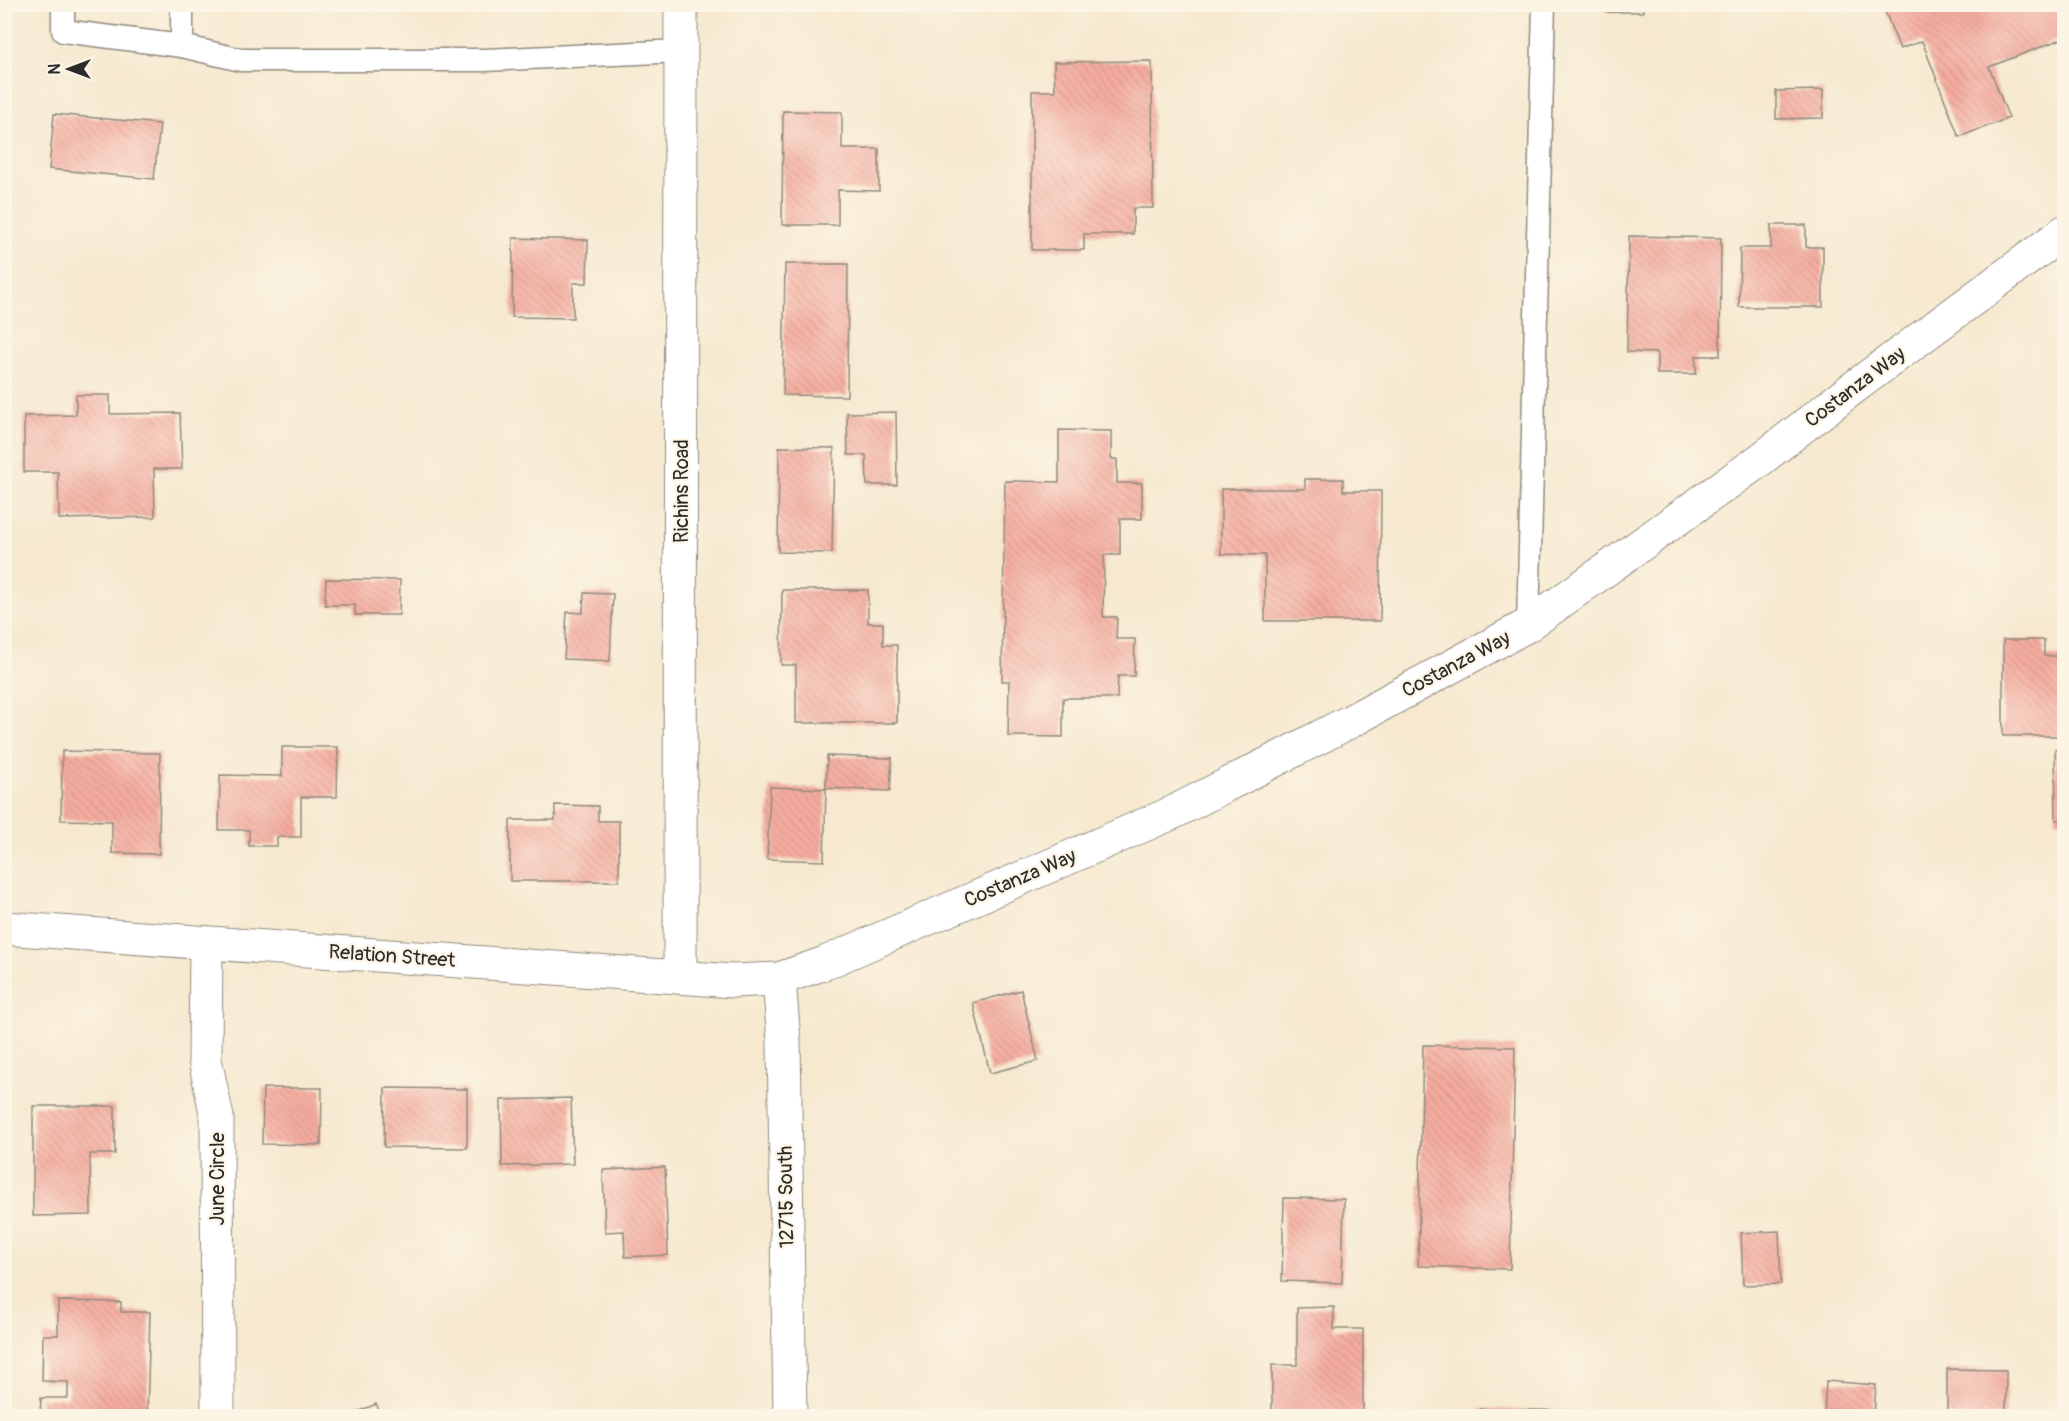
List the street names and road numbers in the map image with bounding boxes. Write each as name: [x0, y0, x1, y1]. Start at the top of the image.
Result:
street label: Costanza Way: [1800, 341, 1910, 433]
street label: Richins Road: [669, 439, 694, 543]
street label: Costanza Way: [1398, 625, 1515, 703]
street label: Costanza Way: [960, 843, 1080, 913]
street label: Relation Street: [328, 939, 457, 973]
street label: June Circle: [205, 1132, 230, 1225]
street label: 12715 South: [773, 1146, 799, 1248]

